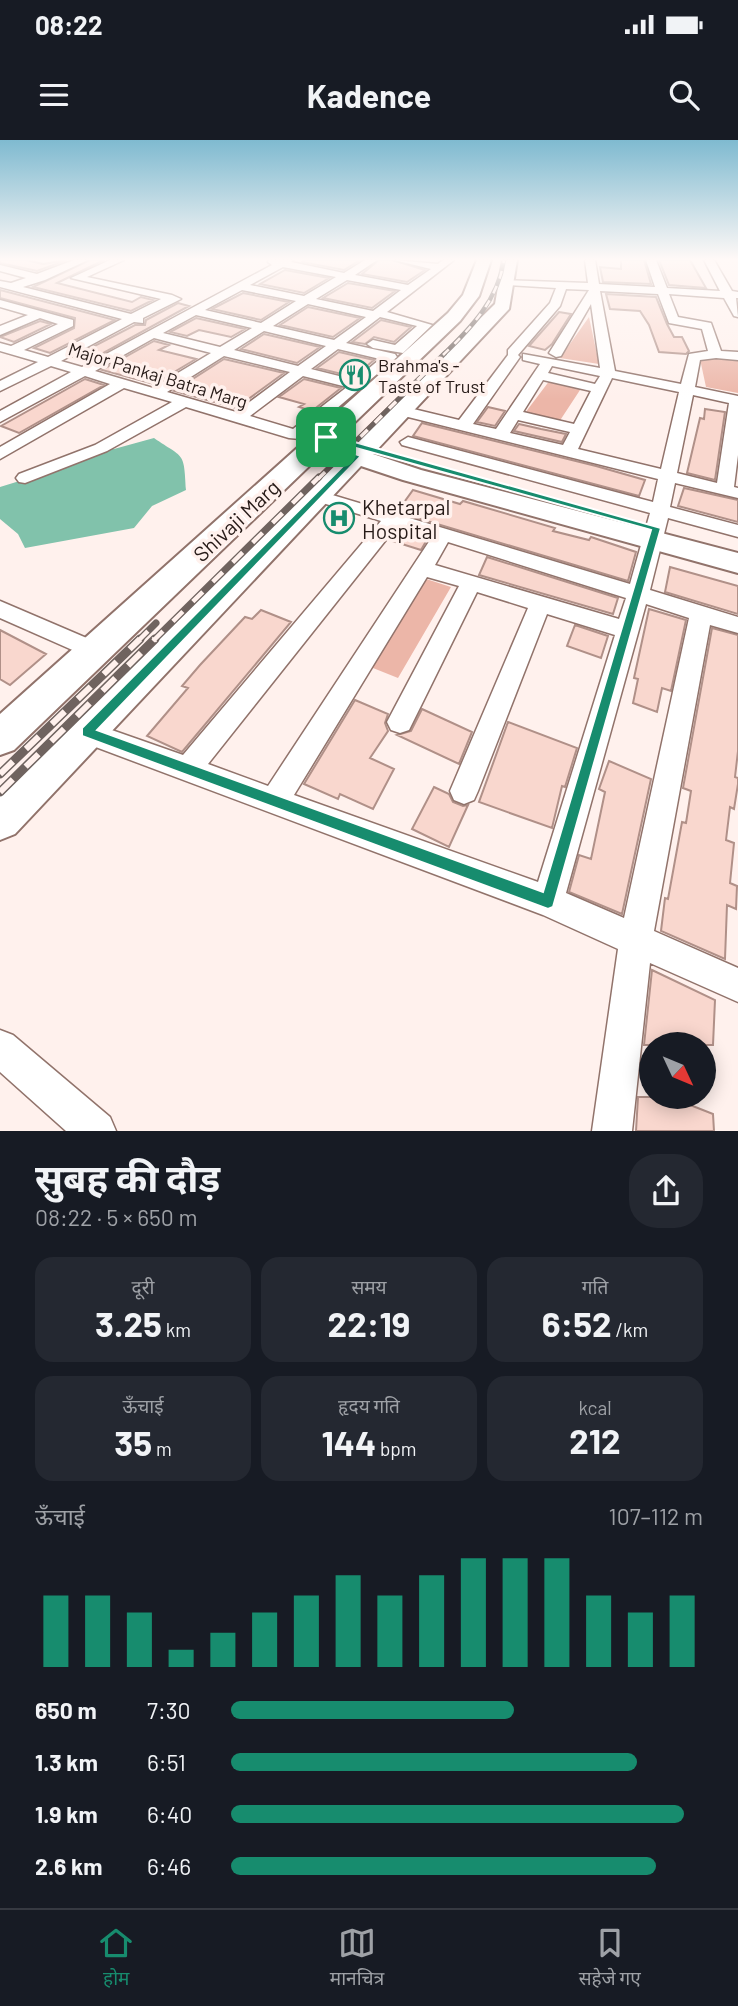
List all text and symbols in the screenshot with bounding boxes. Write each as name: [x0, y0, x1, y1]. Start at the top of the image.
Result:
text: 08:22: [35, 9, 102, 40]
icon: menu: [35, 76, 73, 114]
text: Kadence: [307, 76, 431, 114]
icon: search: [665, 76, 703, 114]
street label: Major Pankaj Batra Marg: [66, 337, 250, 413]
place label: Brahma's - Taste of Trust: [378, 354, 486, 397]
restaurant icon: Brahma's - Taste of Trust: [338, 358, 372, 392]
pin: [296, 407, 356, 467]
icon: arrive: [307, 418, 345, 456]
street label: Shivaji Marg: [188, 474, 284, 566]
place label: Khetarpal Hospital: [362, 494, 450, 543]
hospital icon: Khetarpal Hospital: [322, 501, 356, 535]
north arrow: [639, 1032, 716, 1110]
map controls: [639, 1032, 716, 1109]
text: सुबह की दौड़: [35, 1154, 220, 1200]
button: share: [629, 1154, 703, 1228]
text: 08:22 · 5 × 650 m: [35, 1203, 197, 1231]
text: दूरी: [132, 1275, 154, 1298]
text: समय: [351, 1275, 387, 1298]
text: गति: [582, 1275, 608, 1298]
text: 3.25: [95, 1302, 162, 1344]
text: 22:19: [328, 1302, 410, 1344]
text: 6:52: [542, 1302, 612, 1344]
text: km: [162, 1318, 191, 1341]
text: /km: [612, 1318, 648, 1341]
text: ऊँचाई: [122, 1394, 164, 1417]
text: हृदय गति: [338, 1394, 400, 1417]
text: kcal: [578, 1396, 612, 1419]
text: 212: [569, 1419, 621, 1461]
text: 35: [114, 1421, 152, 1463]
text: 144: [321, 1421, 376, 1463]
text: m: [152, 1437, 172, 1460]
text: bpm: [376, 1437, 417, 1460]
text: ऊँचाई: [35, 1502, 85, 1530]
text: 107–112 m: [609, 1502, 703, 1530]
text: 650 m: [35, 1696, 97, 1724]
text: 7:30: [147, 1696, 191, 1724]
text: 1.3 km: [35, 1748, 98, 1776]
text: 6:51: [147, 1748, 186, 1776]
text: 1.9 km: [35, 1800, 98, 1828]
text: 6:40: [147, 1800, 192, 1828]
text: 2.6 km: [35, 1852, 103, 1880]
text: 6:46: [147, 1852, 191, 1880]
tab: होम: [97, 1924, 135, 1993]
tab: मानचित्र: [330, 1924, 384, 1993]
tab: सहेजे गए: [579, 1924, 641, 1993]

